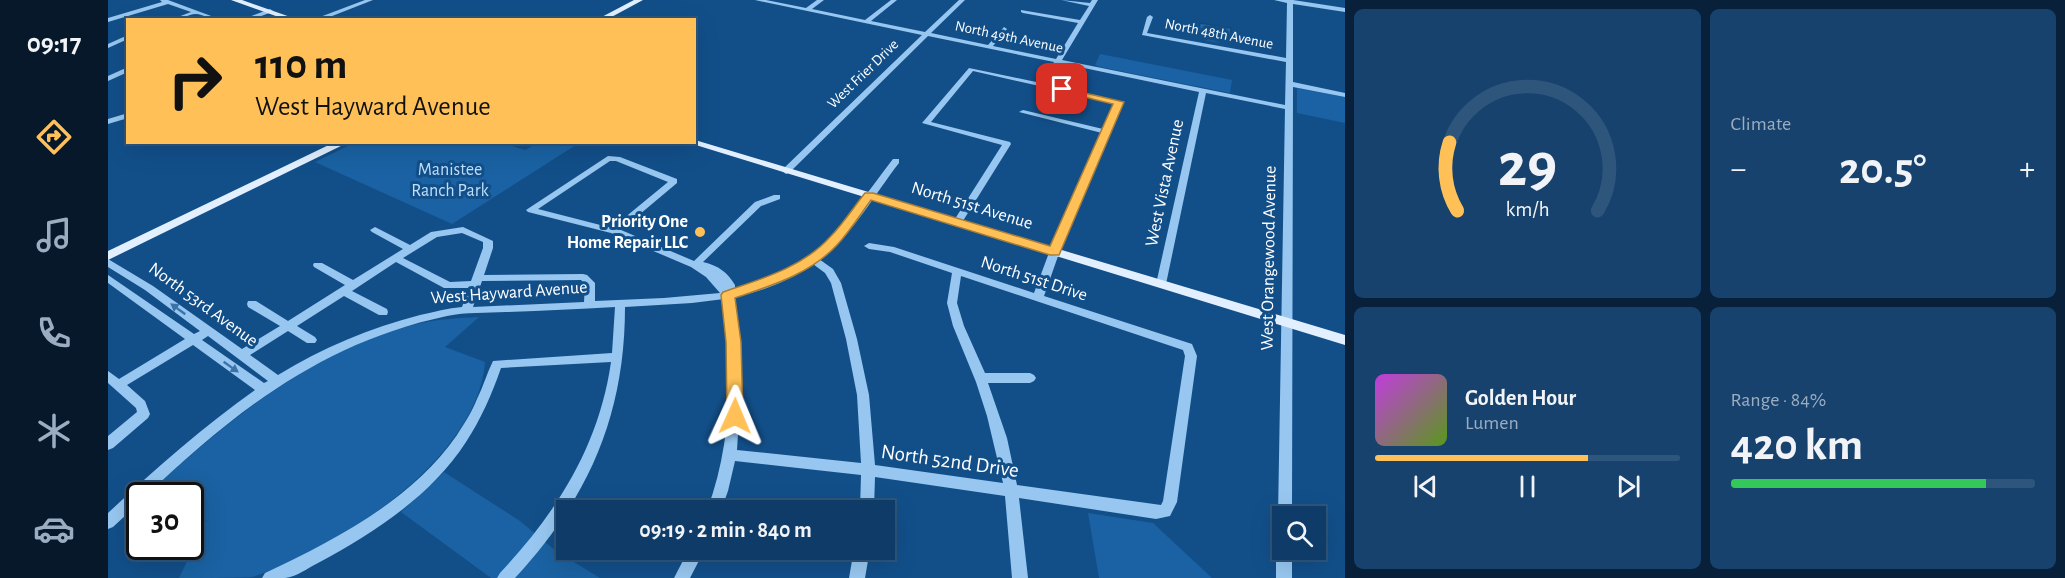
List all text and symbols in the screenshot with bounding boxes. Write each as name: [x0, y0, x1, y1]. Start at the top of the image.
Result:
street label: North 48th Avenue: [1163, 16, 1275, 52]
street label: North 49th Avenue: [954, 18, 1064, 56]
text: 09:17: [27, 30, 81, 57]
street label: West Frier Drive: [825, 36, 901, 111]
icon: right: [156, 42, 234, 120]
text: 110 m: [255, 44, 347, 86]
pin: [1036, 63, 1087, 114]
icon: arrive: [1045, 72, 1078, 105]
text: West Hayward Avenue: [255, 93, 491, 120]
text: Climate: [1731, 114, 1791, 134]
icon: directions: [33, 116, 75, 158]
street label: West Vista Avenue: [1143, 118, 1187, 248]
text: 29: [1497, 135, 1557, 197]
text: 20.5°: [1839, 147, 1927, 192]
text: −: [1731, 153, 1746, 186]
text: +: [2019, 153, 2035, 186]
park label: Manistee Ranch Park: [411, 161, 489, 200]
street label: West Orangewood Avenue: [1258, 165, 1280, 351]
street label: North 51st Avenue: [909, 179, 1035, 233]
text: km/h: [1505, 199, 1549, 220]
place label: Priority One Home Repair LLC: [567, 213, 689, 252]
icon: music: [33, 214, 75, 256]
marker: Priority One Home Repair LLC: [693, 225, 707, 239]
street label: North 51st Drive: [978, 253, 1090, 305]
street label: North 53rd Avenue: [145, 260, 261, 350]
street label: West Hayward Avenue: [430, 279, 588, 307]
one-way arrow: [170, 303, 186, 315]
icon: phone: [33, 312, 75, 354]
one-way arrow: [223, 361, 239, 373]
position arrow: [703, 384, 767, 448]
text: Golden Hour: [1465, 387, 1576, 409]
text: Range · 84%: [1731, 390, 1826, 410]
icon: climate: [33, 410, 75, 452]
text: Lumen: [1465, 413, 1519, 433]
text: 420 km: [1731, 423, 1863, 468]
street label: North 52nd Drive: [880, 441, 1020, 481]
icon: previous: [1409, 470, 1442, 503]
icon: pause: [1511, 470, 1544, 503]
icon: next: [1612, 470, 1645, 503]
speed limit sign: 30: [126, 482, 204, 560]
map controls: [1272, 506, 1326, 560]
button: search: [1272, 506, 1326, 560]
icon: car: [33, 508, 75, 550]
text: 09:19 · 2 min · 840 m: [639, 519, 812, 541]

